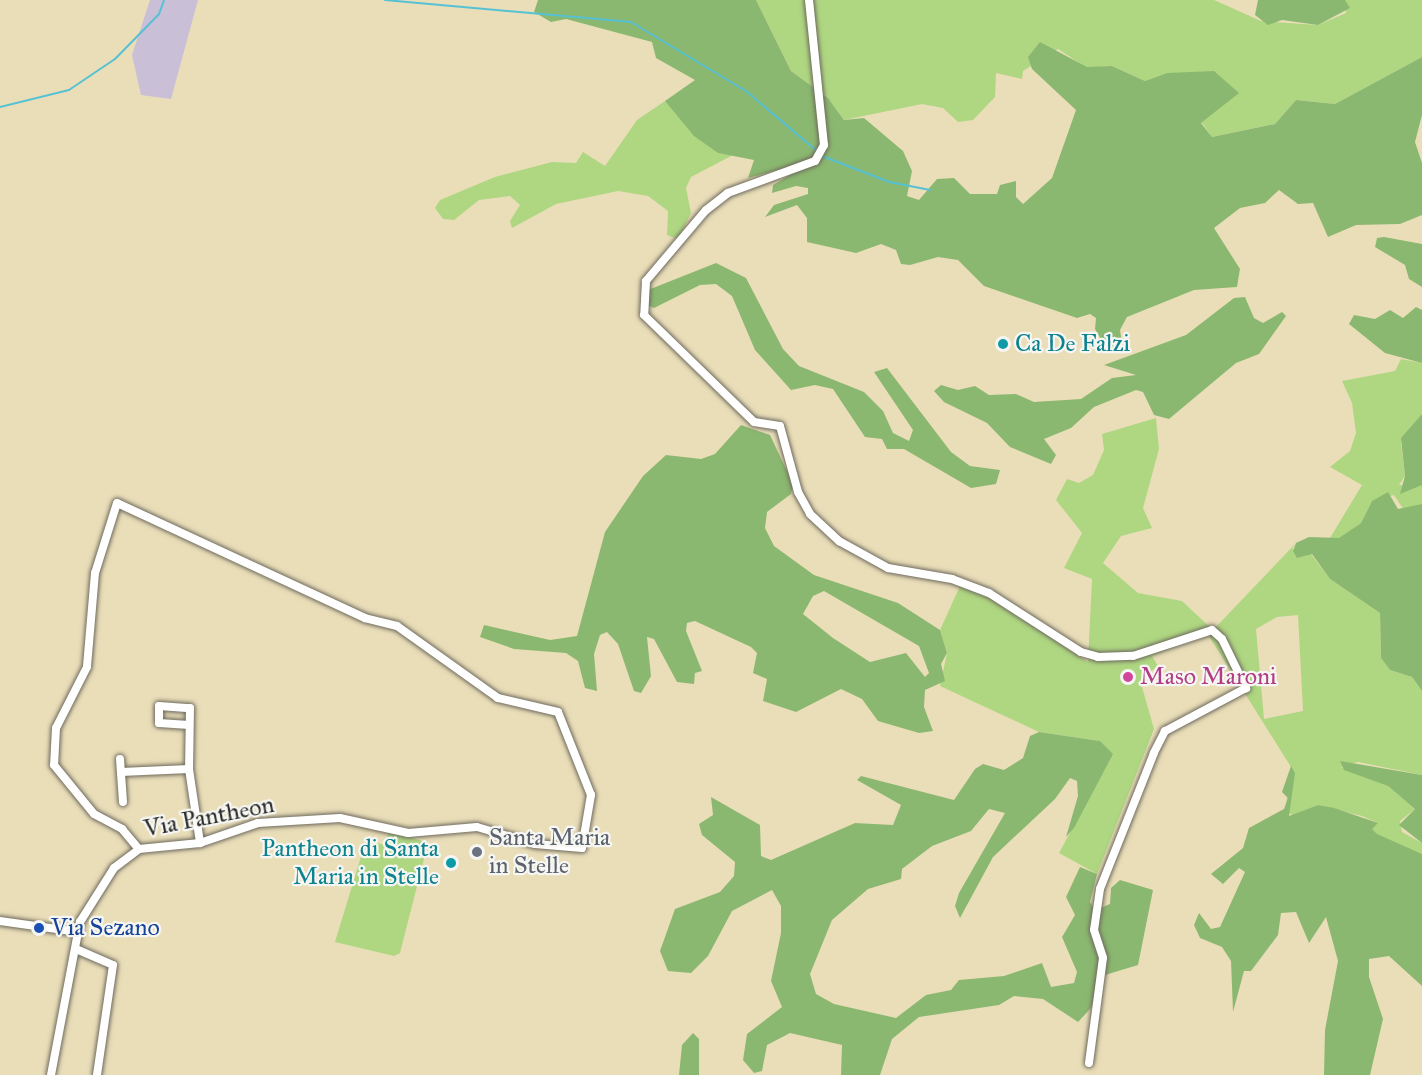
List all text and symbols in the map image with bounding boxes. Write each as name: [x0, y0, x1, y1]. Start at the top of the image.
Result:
place label: Ca De Falzi: [1015, 330, 1130, 358]
marker: Ca De Falzi: [996, 337, 1010, 351]
place label: Maso Maroni: [1140, 663, 1277, 691]
marker: Maso Maroni: [1121, 670, 1135, 684]
street label: Via Pantheon: [142, 790, 276, 844]
place label: Santa Maria in Stelle: [489, 824, 610, 880]
place label: Pantheon di Santa Maria in Stelle: [261, 835, 439, 891]
marker: Santa Maria in Stelle: [470, 845, 484, 859]
marker: Pantheon di Santa Maria in Stelle: [444, 856, 458, 870]
place label: Via Sezano: [51, 914, 160, 942]
marker: Via Sezano: [32, 921, 46, 935]

